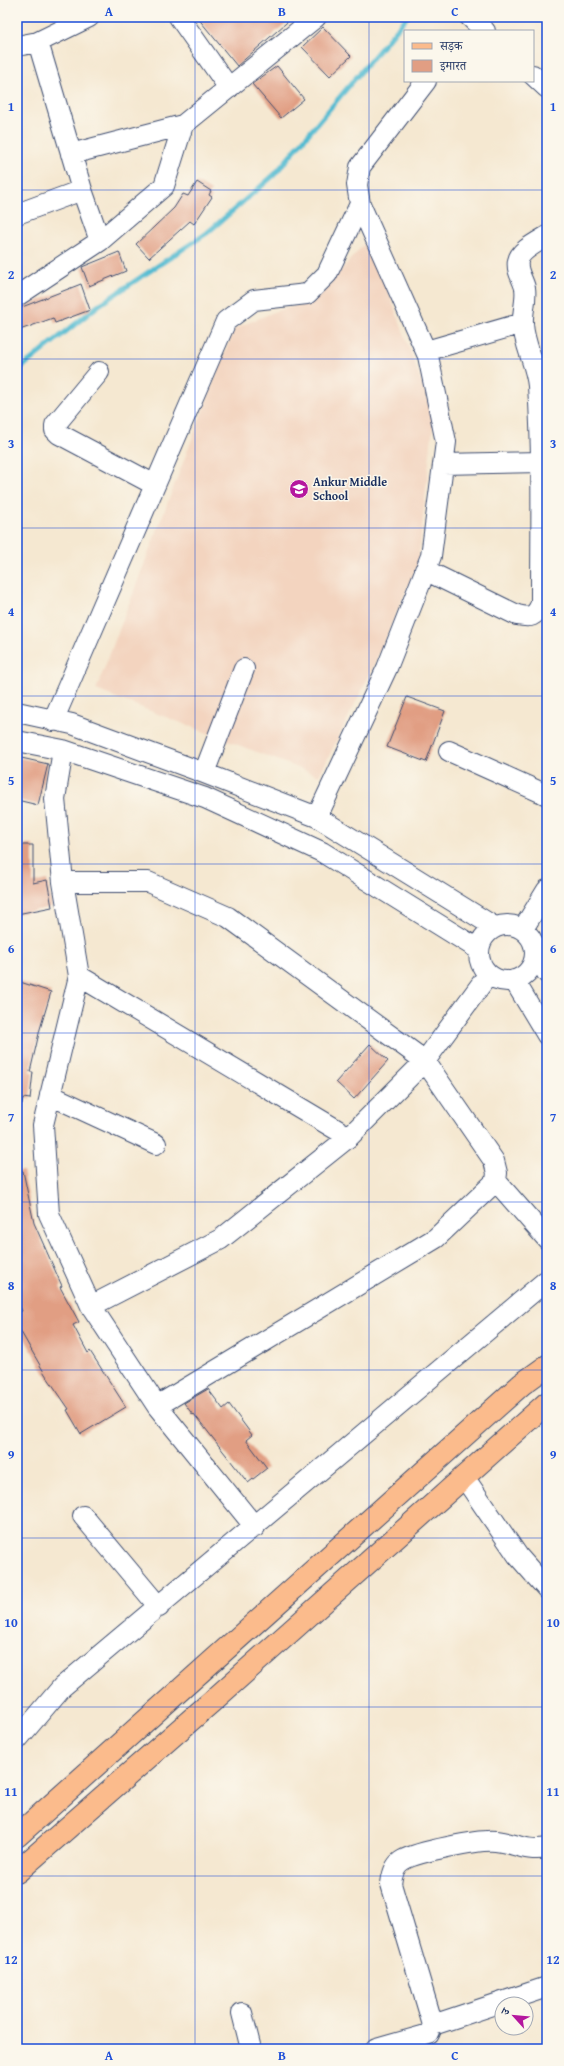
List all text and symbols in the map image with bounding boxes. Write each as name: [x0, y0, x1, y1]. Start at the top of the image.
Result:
text: A: [105, 2, 114, 21]
text: B: [278, 2, 286, 21]
text: C: [451, 2, 459, 21]
legend: [404, 30, 534, 82]
text: सड़क: [439, 37, 464, 54]
text: इमारत: [439, 57, 467, 74]
text: 1: [8, 97, 14, 116]
text: 1: [550, 97, 556, 116]
text: 2: [8, 265, 15, 284]
text: 2: [550, 265, 557, 284]
text: 3: [8, 434, 14, 453]
text: 3: [550, 434, 556, 453]
place label: Ankur Middle School: [313, 473, 387, 504]
school or university icon: Ankur Middle School: [288, 478, 310, 500]
text: 4: [8, 602, 15, 621]
text: 4: [550, 602, 557, 621]
text: 5: [8, 771, 15, 790]
text: 5: [550, 771, 557, 790]
text: 6: [8, 939, 15, 958]
text: 6: [550, 939, 557, 958]
text: 7: [8, 1108, 15, 1127]
text: 7: [550, 1108, 557, 1127]
text: 8: [8, 1276, 15, 1295]
text: 8: [550, 1276, 557, 1295]
text: 9: [8, 1445, 15, 1464]
text: 9: [550, 1445, 557, 1464]
text: 10: [4, 1613, 18, 1632]
text: 10: [546, 1613, 560, 1632]
text: 11: [4, 1782, 18, 1801]
text: 11: [546, 1782, 560, 1801]
text: 12: [4, 1950, 18, 1969]
text: 12: [546, 1950, 560, 1969]
north arrow: [494, 1996, 534, 2036]
text: उ: [496, 2004, 514, 2018]
text: A: [105, 2046, 114, 2065]
text: B: [278, 2046, 286, 2065]
text: C: [451, 2046, 459, 2065]

